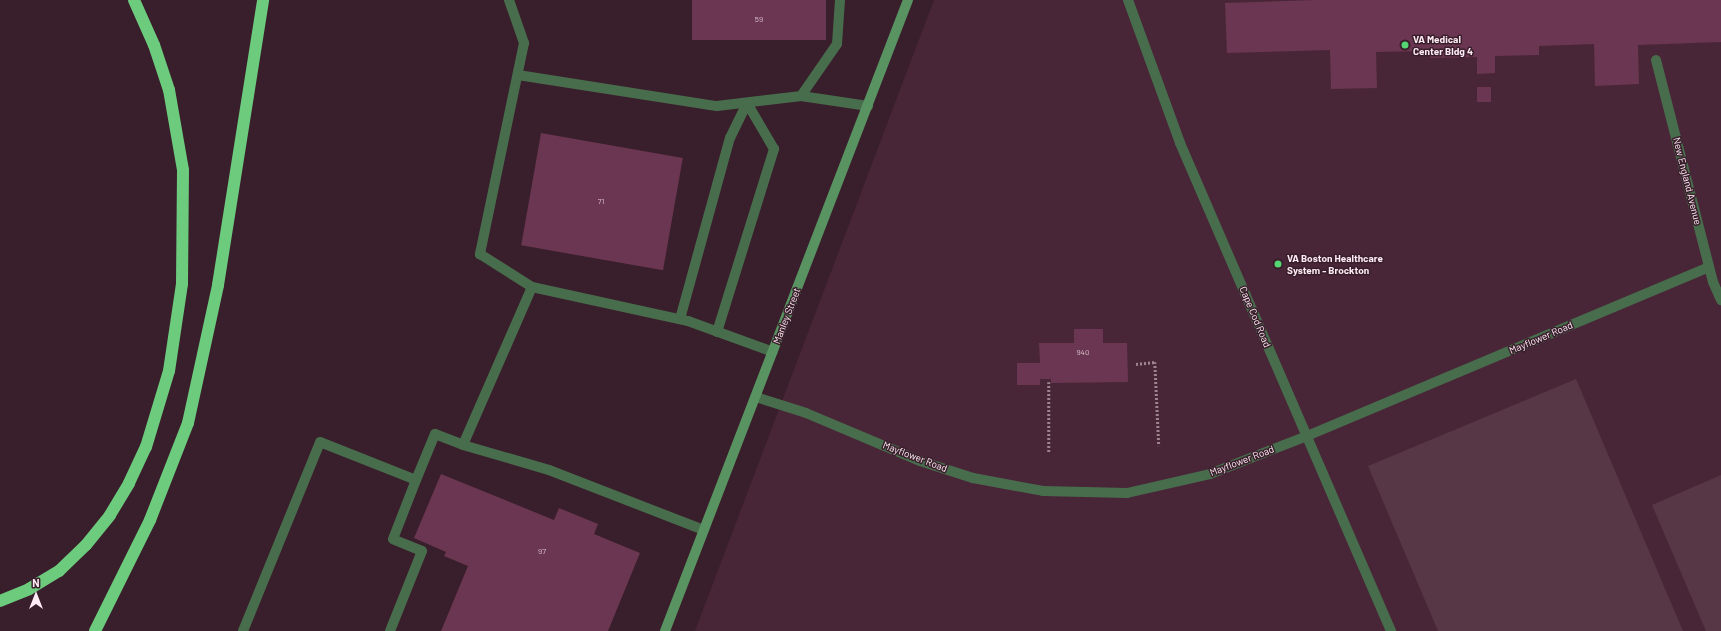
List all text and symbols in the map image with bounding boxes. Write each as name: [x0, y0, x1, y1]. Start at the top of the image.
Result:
house number: 59: [755, 15, 763, 25]
place label: VA Medical Center Bldg 4: [1413, 33, 1473, 56]
marker: VA Medical Center Bldg 4: [1400, 40, 1410, 50]
street label: New England Avenue: [1670, 136, 1704, 226]
house number: 71: [598, 197, 604, 207]
place label: VA Boston Healthcare System - Brockton: [1287, 252, 1383, 276]
marker: VA Boston Healthcare System - Brockton: [1272, 258, 1284, 270]
street label: Cape Cod Road: [1237, 285, 1273, 349]
street label: Manley Street: [771, 286, 803, 346]
street label: Mayflower Road: [1507, 319, 1575, 357]
house number: 940: [1076, 348, 1090, 358]
street label: Mayflower Road: [881, 439, 949, 475]
street label: Mayflower Road: [1208, 443, 1276, 479]
house number: 97: [538, 547, 546, 557]
north arrow: [16, 575, 56, 615]
text: N: [32, 576, 40, 589]

